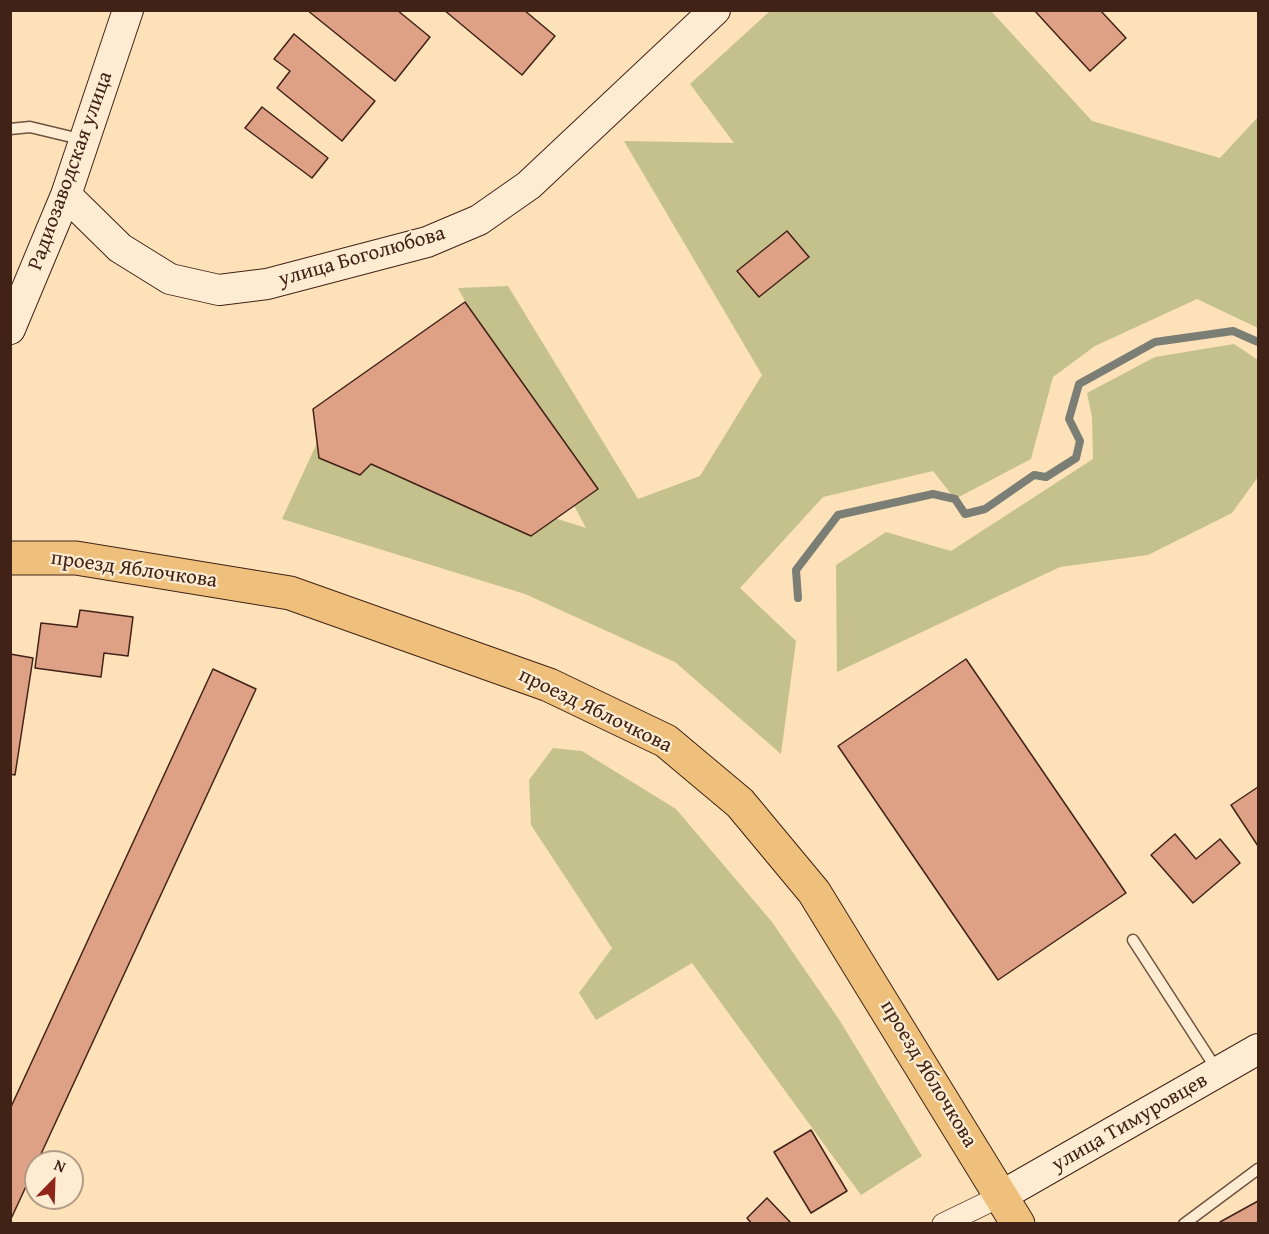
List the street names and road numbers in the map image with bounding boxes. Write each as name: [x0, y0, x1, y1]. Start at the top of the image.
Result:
street label: Радиозаводская улица: [23, 68, 119, 274]
street label: улица Боголюбова: [276, 221, 448, 293]
street label: проезд Яблочкова: [49, 546, 219, 594]
street label: проезд Яблочкова: [514, 663, 676, 759]
street label: проезд Яблочкова: [874, 996, 982, 1152]
street label: улица Тимуровцев: [1048, 1068, 1212, 1178]

